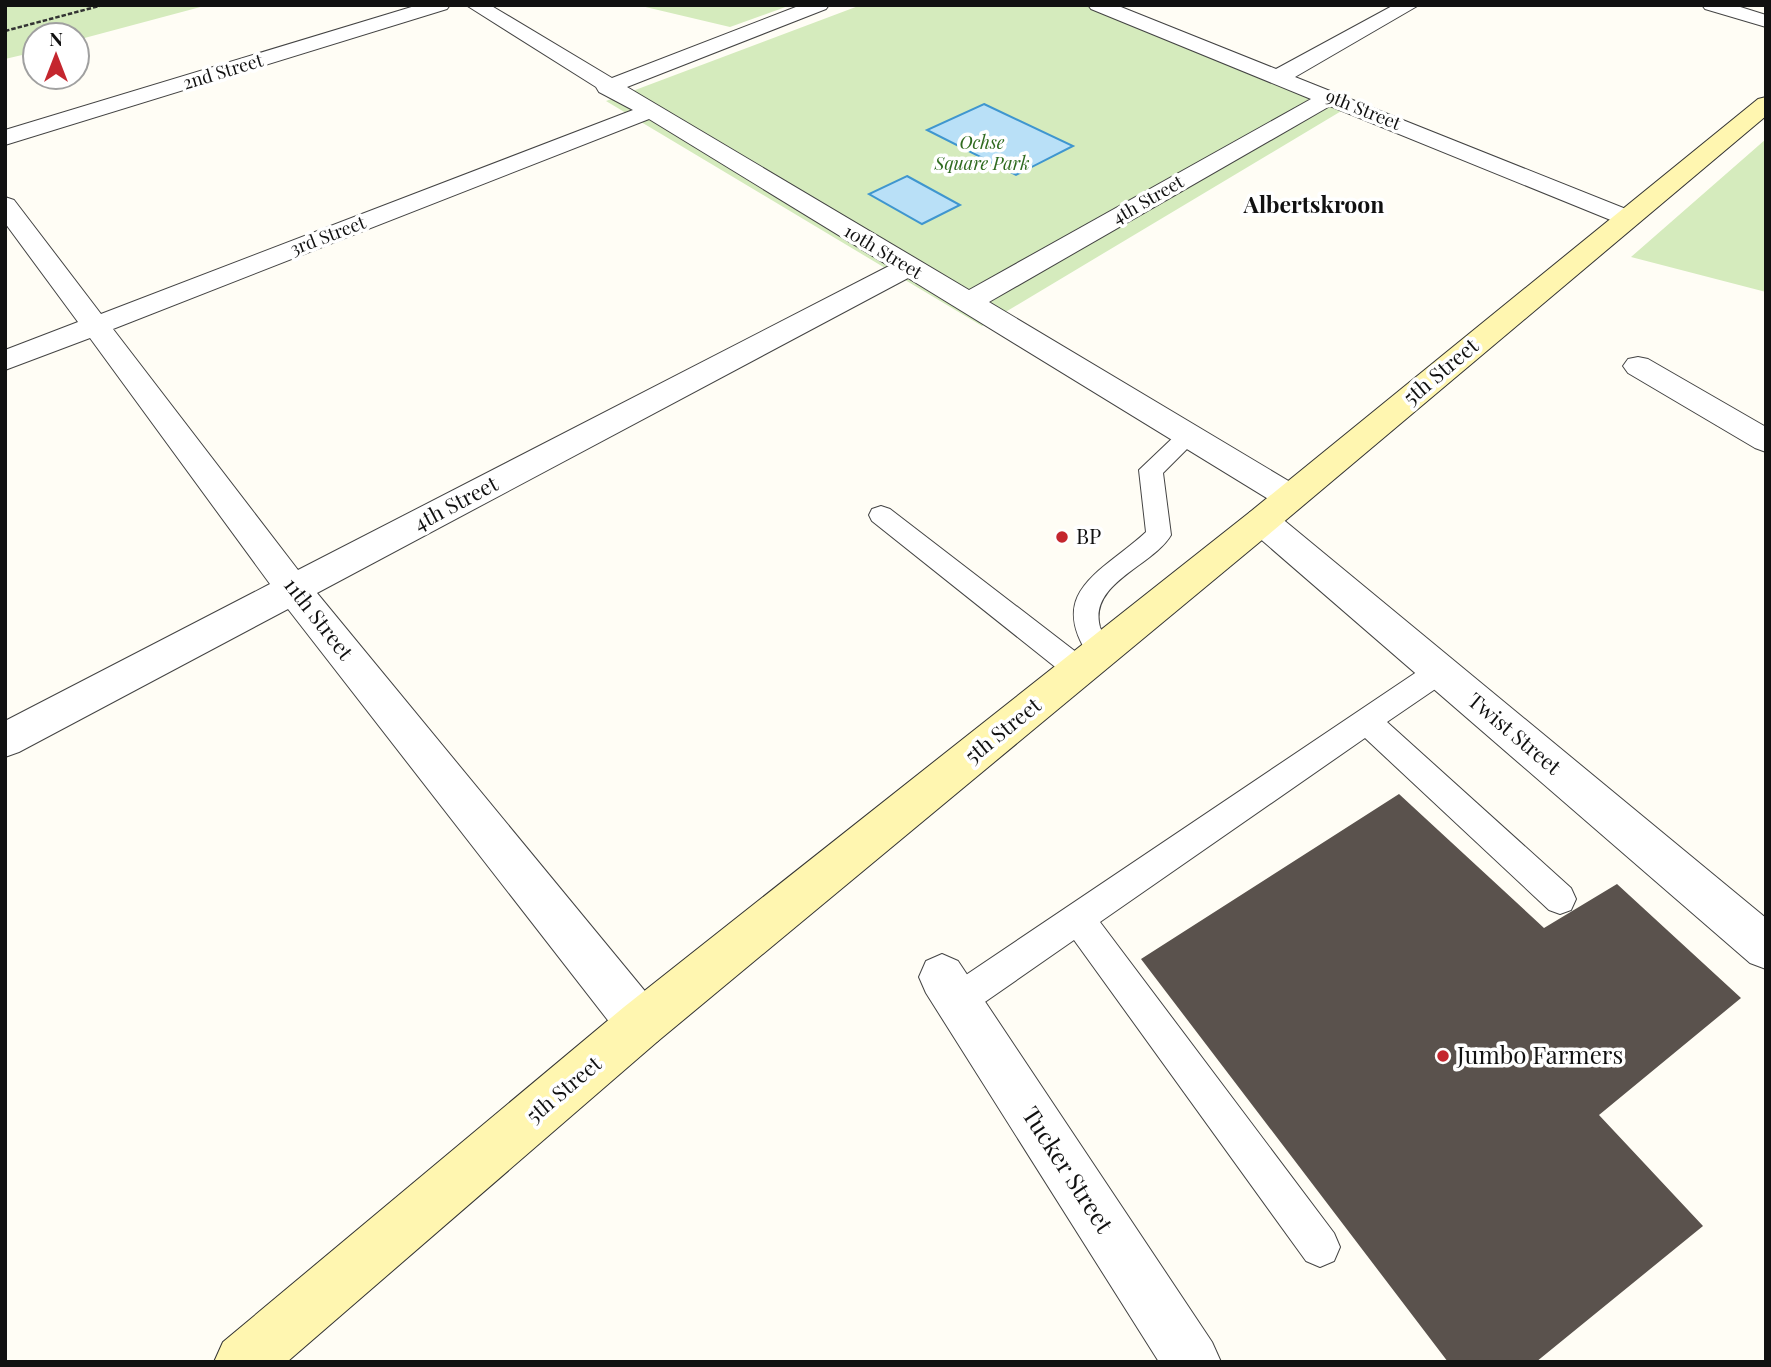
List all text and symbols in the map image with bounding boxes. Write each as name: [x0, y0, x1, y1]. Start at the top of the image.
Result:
north arrow: [21, 21, 91, 91]
text: N: [49, 25, 63, 51]
street label: 2nd Street: [180, 47, 266, 95]
street label: 9th Street: [1322, 83, 1405, 135]
park label: Ochse Square Park: [933, 130, 1030, 175]
street label: 4th Street: [1107, 169, 1188, 229]
district label: Albertskroon: [1243, 188, 1384, 219]
street label: 3rd Street: [286, 209, 369, 260]
street label: 10th Street: [840, 218, 928, 284]
street label: 5th Street: [1396, 330, 1484, 410]
street label: 4th Street: [408, 468, 503, 536]
place label: BP: [1076, 521, 1101, 549]
marker: BP: [1054, 529, 1070, 545]
street label: 11th Street: [279, 571, 361, 665]
street label: Twist Street: [1463, 685, 1568, 780]
street label: 5th Street: [958, 690, 1046, 769]
place label: Jumbo Farmers: [1456, 1038, 1623, 1070]
street label: 5th Street: [519, 1048, 607, 1128]
marker: Jumbo Farmers: [1435, 1048, 1451, 1064]
street label: Tucker Street: [1016, 1100, 1122, 1238]

